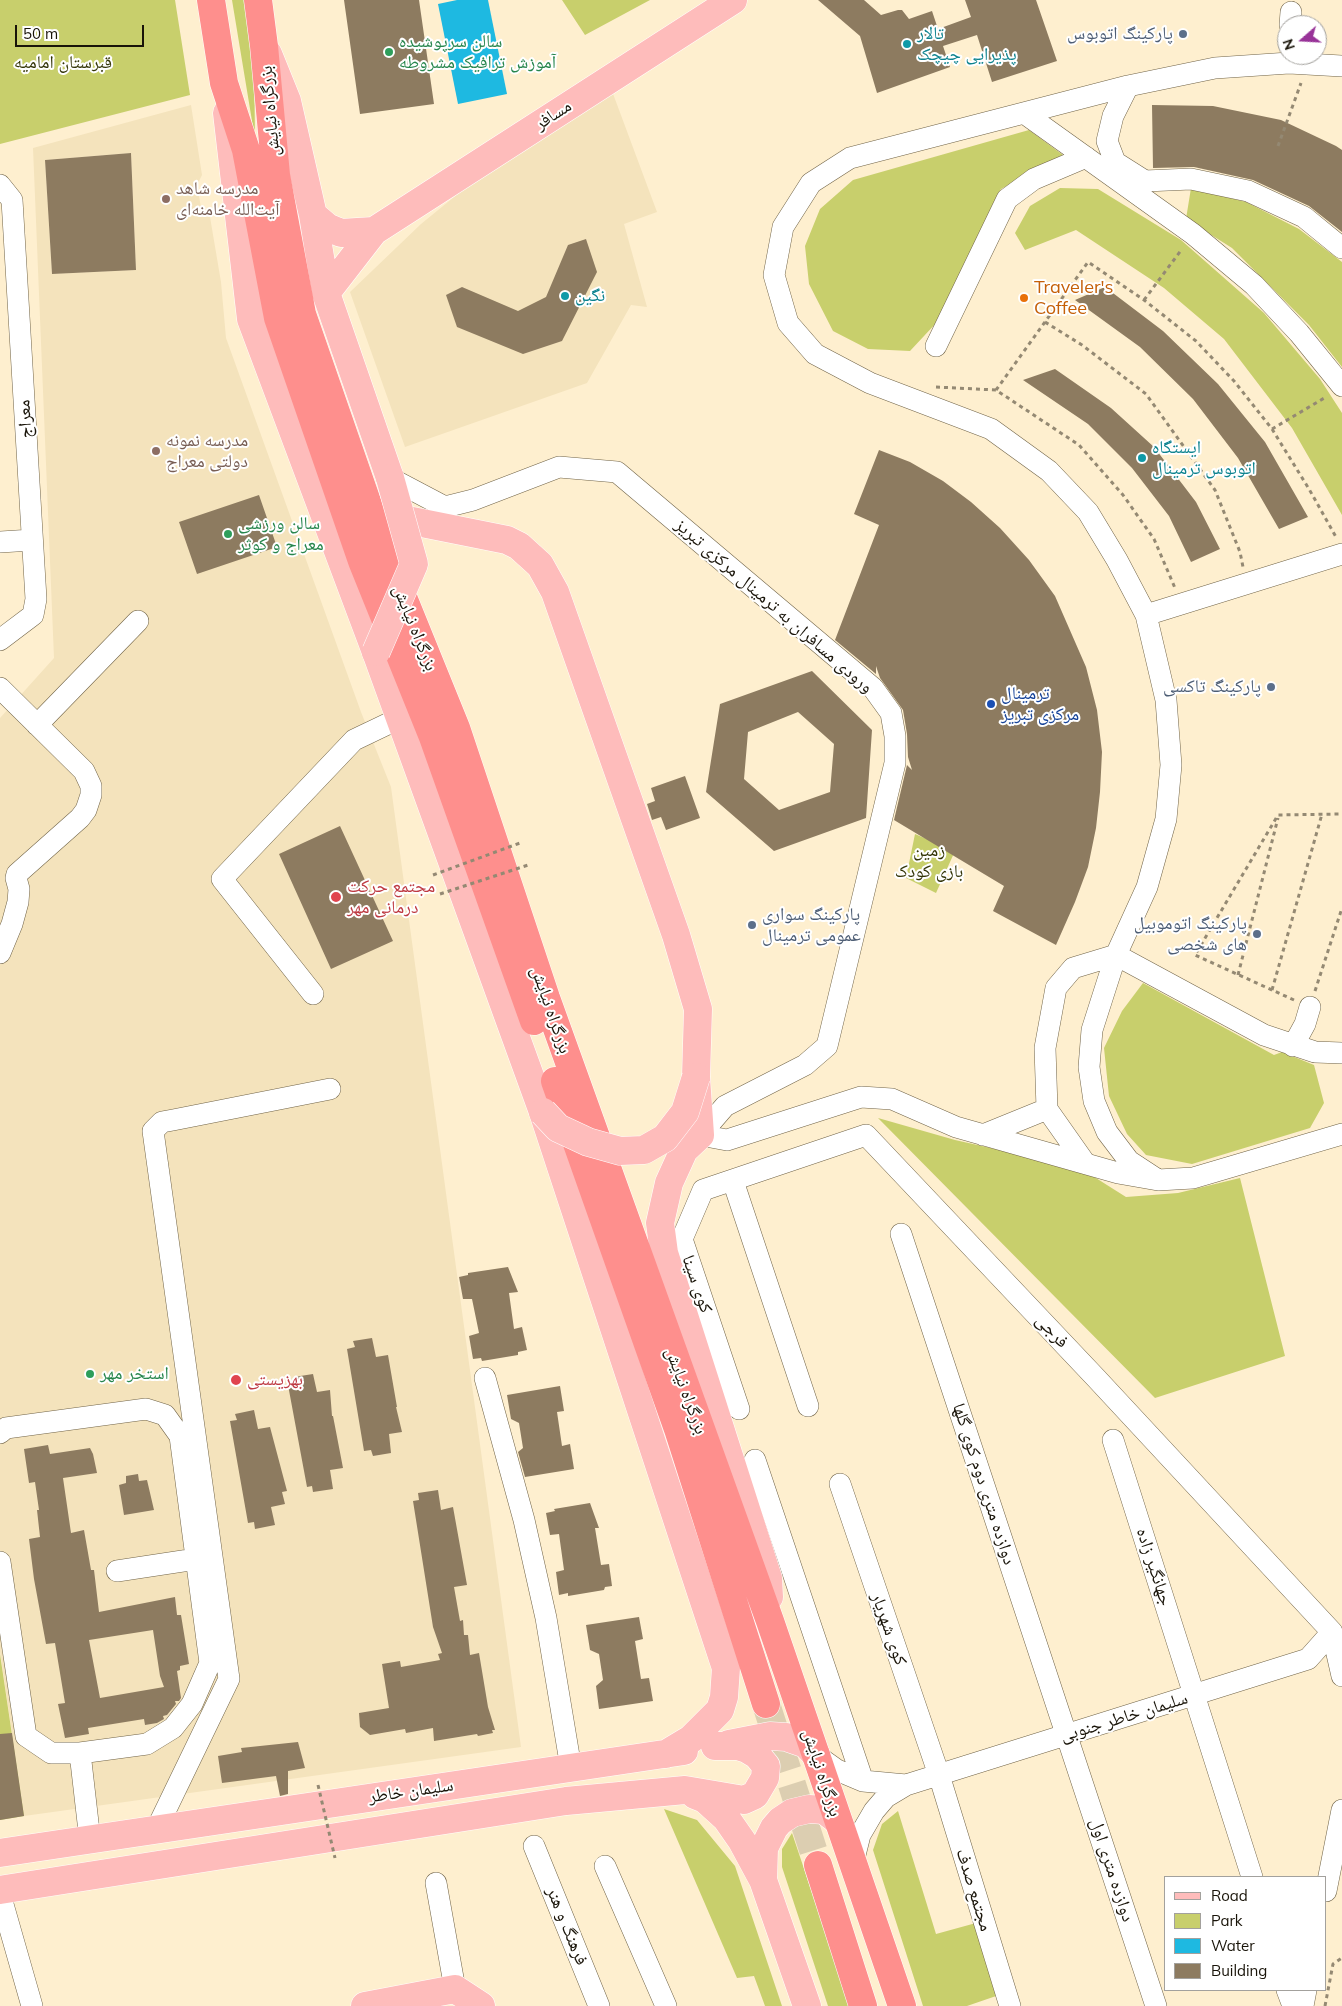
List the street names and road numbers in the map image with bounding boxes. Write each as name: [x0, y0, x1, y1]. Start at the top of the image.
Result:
street label: بزرگراه نیایش: [255, 65, 285, 157]
street label: مسافر: [531, 95, 575, 135]
street label: معراج: [13, 399, 37, 439]
street label: ورودی مسافران به ترمینال مرکزی تبریز: [671, 514, 877, 698]
street label: بزرگراه نیایش: [388, 582, 442, 674]
street label: بزرگراه نیایش: [526, 964, 576, 1056]
street label: کوی سینا: [677, 1252, 717, 1316]
street label: فرجی: [1031, 1310, 1073, 1352]
street label: بزرگراه نیایش: [660, 1345, 712, 1437]
street label: دوازده متری دوم کوی گلها: [948, 1400, 1020, 1568]
street label: جهانگیر زاده: [1131, 1525, 1177, 1609]
street label: کوی شهریار: [867, 1590, 911, 1668]
street label: سلیمان خاطر جنوبی: [1058, 1687, 1190, 1747]
street label: بزرگراه نیایش: [798, 1727, 846, 1819]
street label: سلیمان خاطر: [367, 1774, 455, 1808]
street label: دوازده متری اول: [1085, 1815, 1139, 1925]
street label: مجتمع صدف: [951, 1846, 997, 1934]
street label: فرهنگ و هنر: [541, 1884, 593, 1968]

